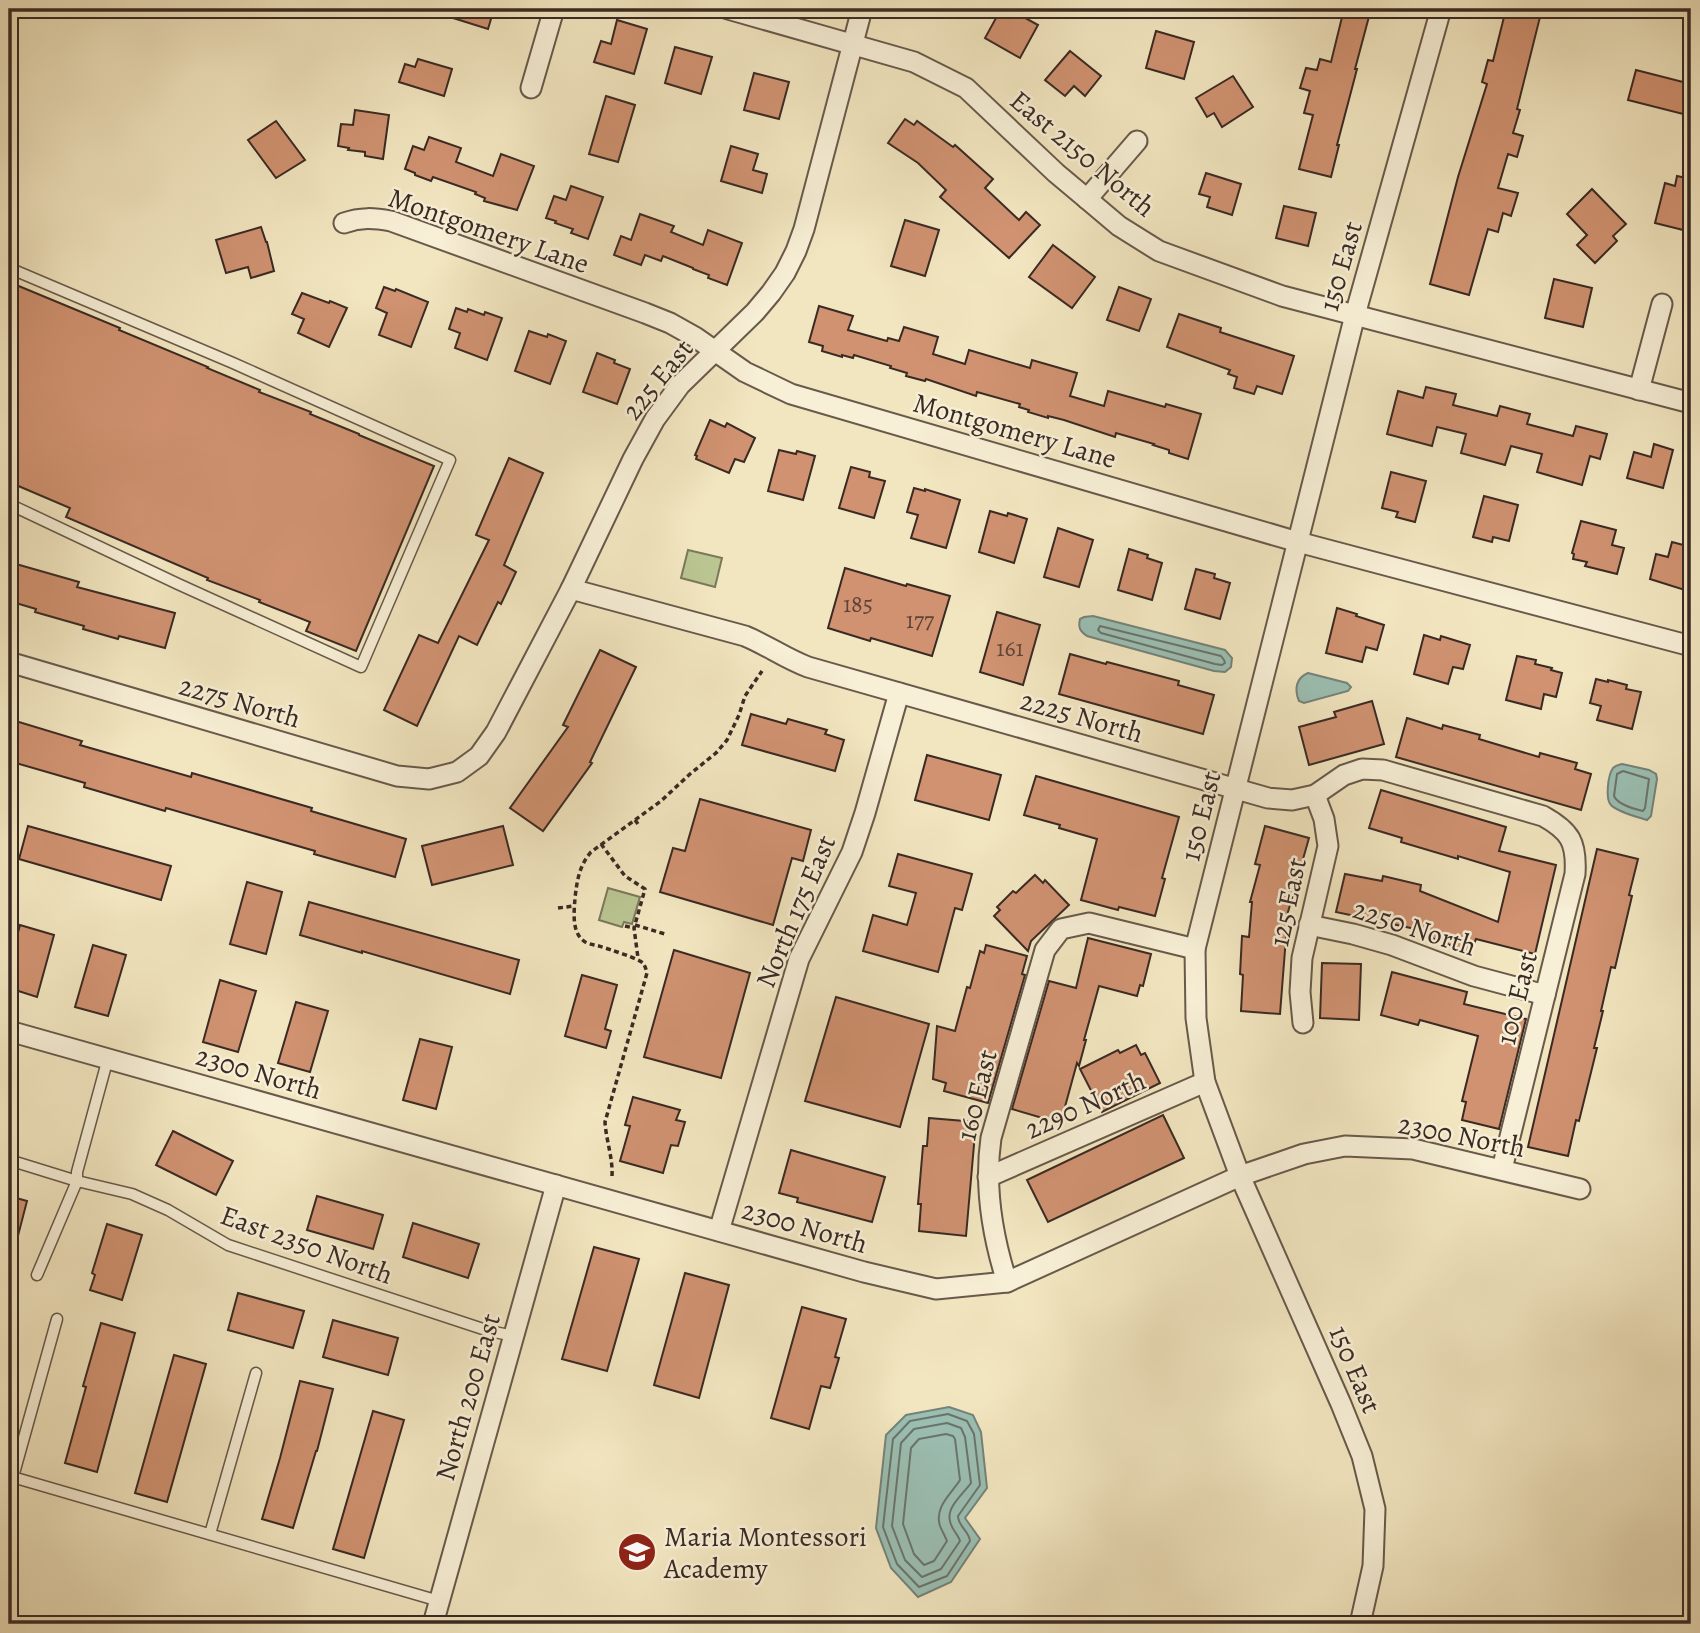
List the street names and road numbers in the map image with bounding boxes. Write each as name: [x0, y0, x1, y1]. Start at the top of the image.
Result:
street label: East 2150 North: [1002, 82, 1163, 226]
street label: Montgomery Lane: [383, 179, 594, 283]
street label: 150 East: [1310, 217, 1372, 316]
street label: 225 East: [614, 331, 702, 428]
street label: Montgomery Lane: [909, 384, 1121, 478]
street label: 2275 North: [175, 667, 305, 737]
street label: 2225 North: [1016, 681, 1148, 753]
street label: 150 East: [1171, 767, 1230, 865]
street label: North 175 East: [747, 829, 845, 994]
street label: 125 East: [1260, 854, 1316, 950]
street label: 2250 North: [1348, 890, 1481, 966]
street label: 100 East: [1487, 948, 1547, 1049]
street label: 2300 North: [192, 1037, 326, 1109]
street label: 160 East: [947, 1046, 1007, 1145]
street label: 2290 North: [1019, 1061, 1152, 1148]
street label: 2300 North: [1395, 1105, 1529, 1167]
street label: 2300 North: [738, 1191, 872, 1263]
street label: East 2350 North: [215, 1196, 398, 1294]
street label: North 200 East: [426, 1309, 510, 1485]
street label: 150 East: [1320, 1320, 1390, 1419]

